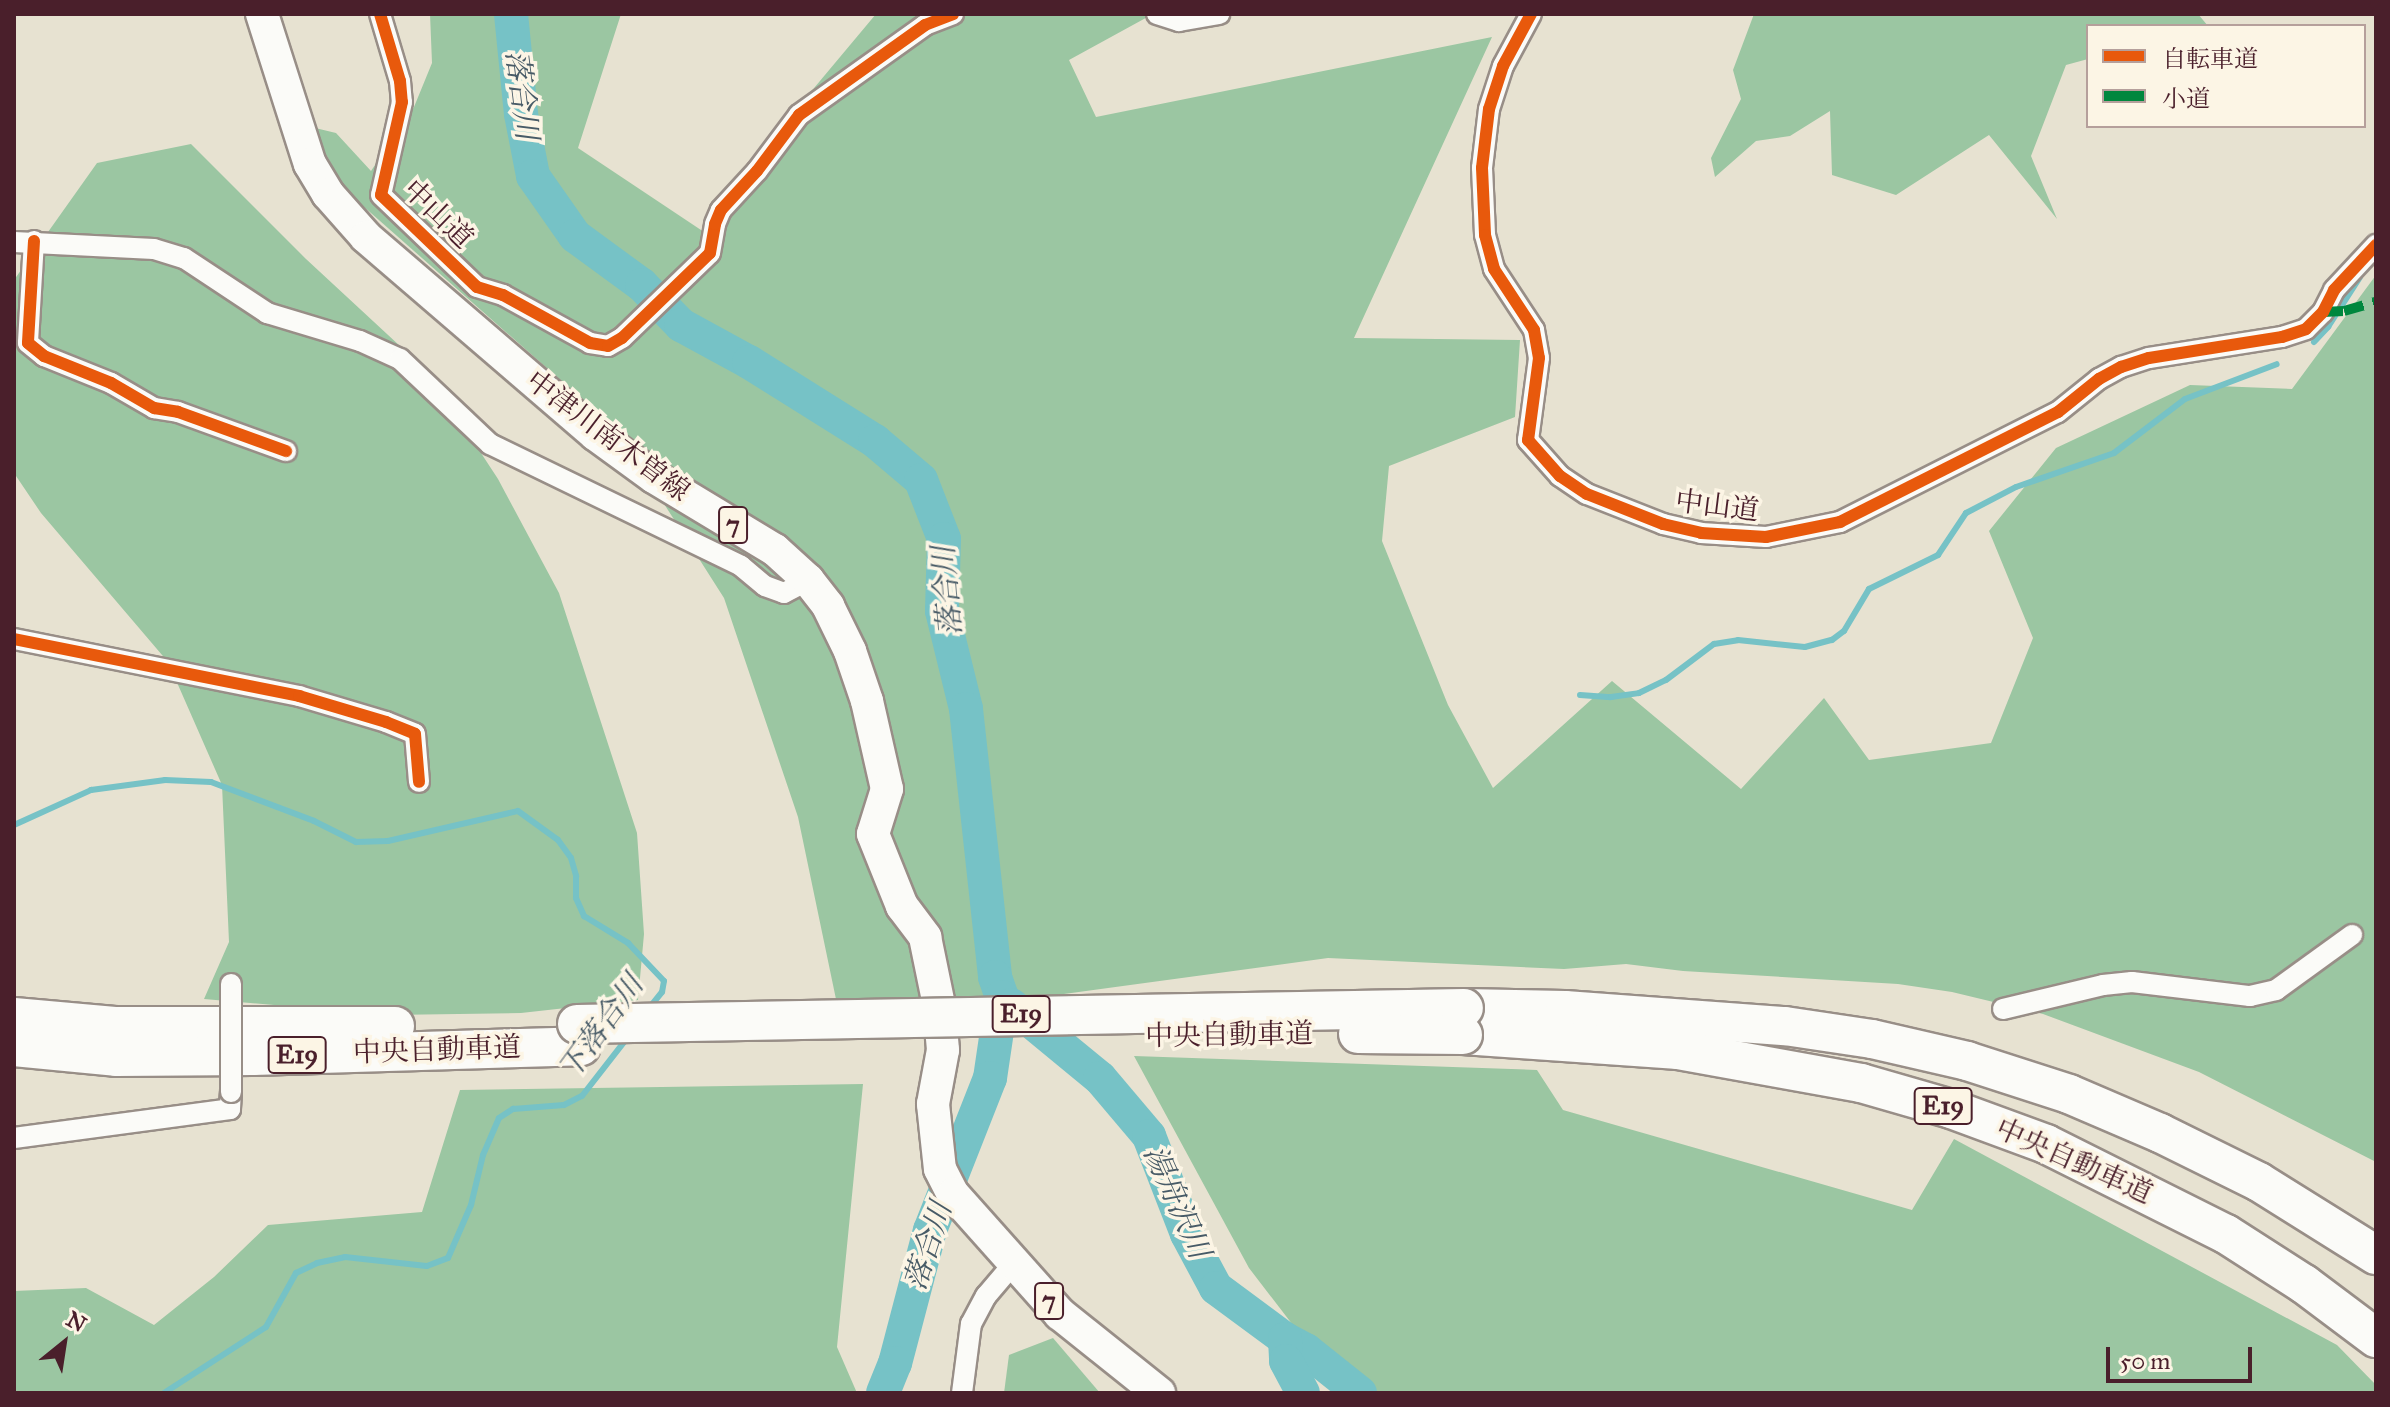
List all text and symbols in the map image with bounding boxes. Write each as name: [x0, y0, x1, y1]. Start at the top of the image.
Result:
legend: [2086, 24, 2366, 128]
text: 自転車道: [2162, 44, 2258, 74]
water label: 落合川: [499, 48, 545, 142]
text: 小道: [2162, 84, 2210, 114]
street label: 中山道: [396, 173, 480, 255]
street label: 中津川南木曽線: [520, 364, 696, 508]
street label: 中山道: [1673, 484, 1761, 528]
road number: 7: [717, 503, 749, 547]
water label: 落合川: [925, 545, 969, 637]
water label: 下落合川: [551, 968, 651, 1086]
road number: E19: [991, 992, 1051, 1036]
street label: 中央自動車道: [1145, 1017, 1313, 1053]
street label: 中央自動車道: [352, 1030, 522, 1070]
road number: E19: [267, 1033, 327, 1077]
road number: E19: [1913, 1084, 1973, 1128]
street label: 中央自動車道: [1990, 1111, 2158, 1211]
water label: 湯舟沢川: [1136, 1140, 1218, 1264]
water label: 落合川: [897, 1198, 959, 1294]
road number: 7: [1033, 1279, 1065, 1323]
north arrow: [24, 1303, 104, 1383]
text: N: [61, 1305, 91, 1338]
scale bar: [2110, 1331, 2256, 1381]
text: 50 m: [2120, 1346, 2170, 1376]

